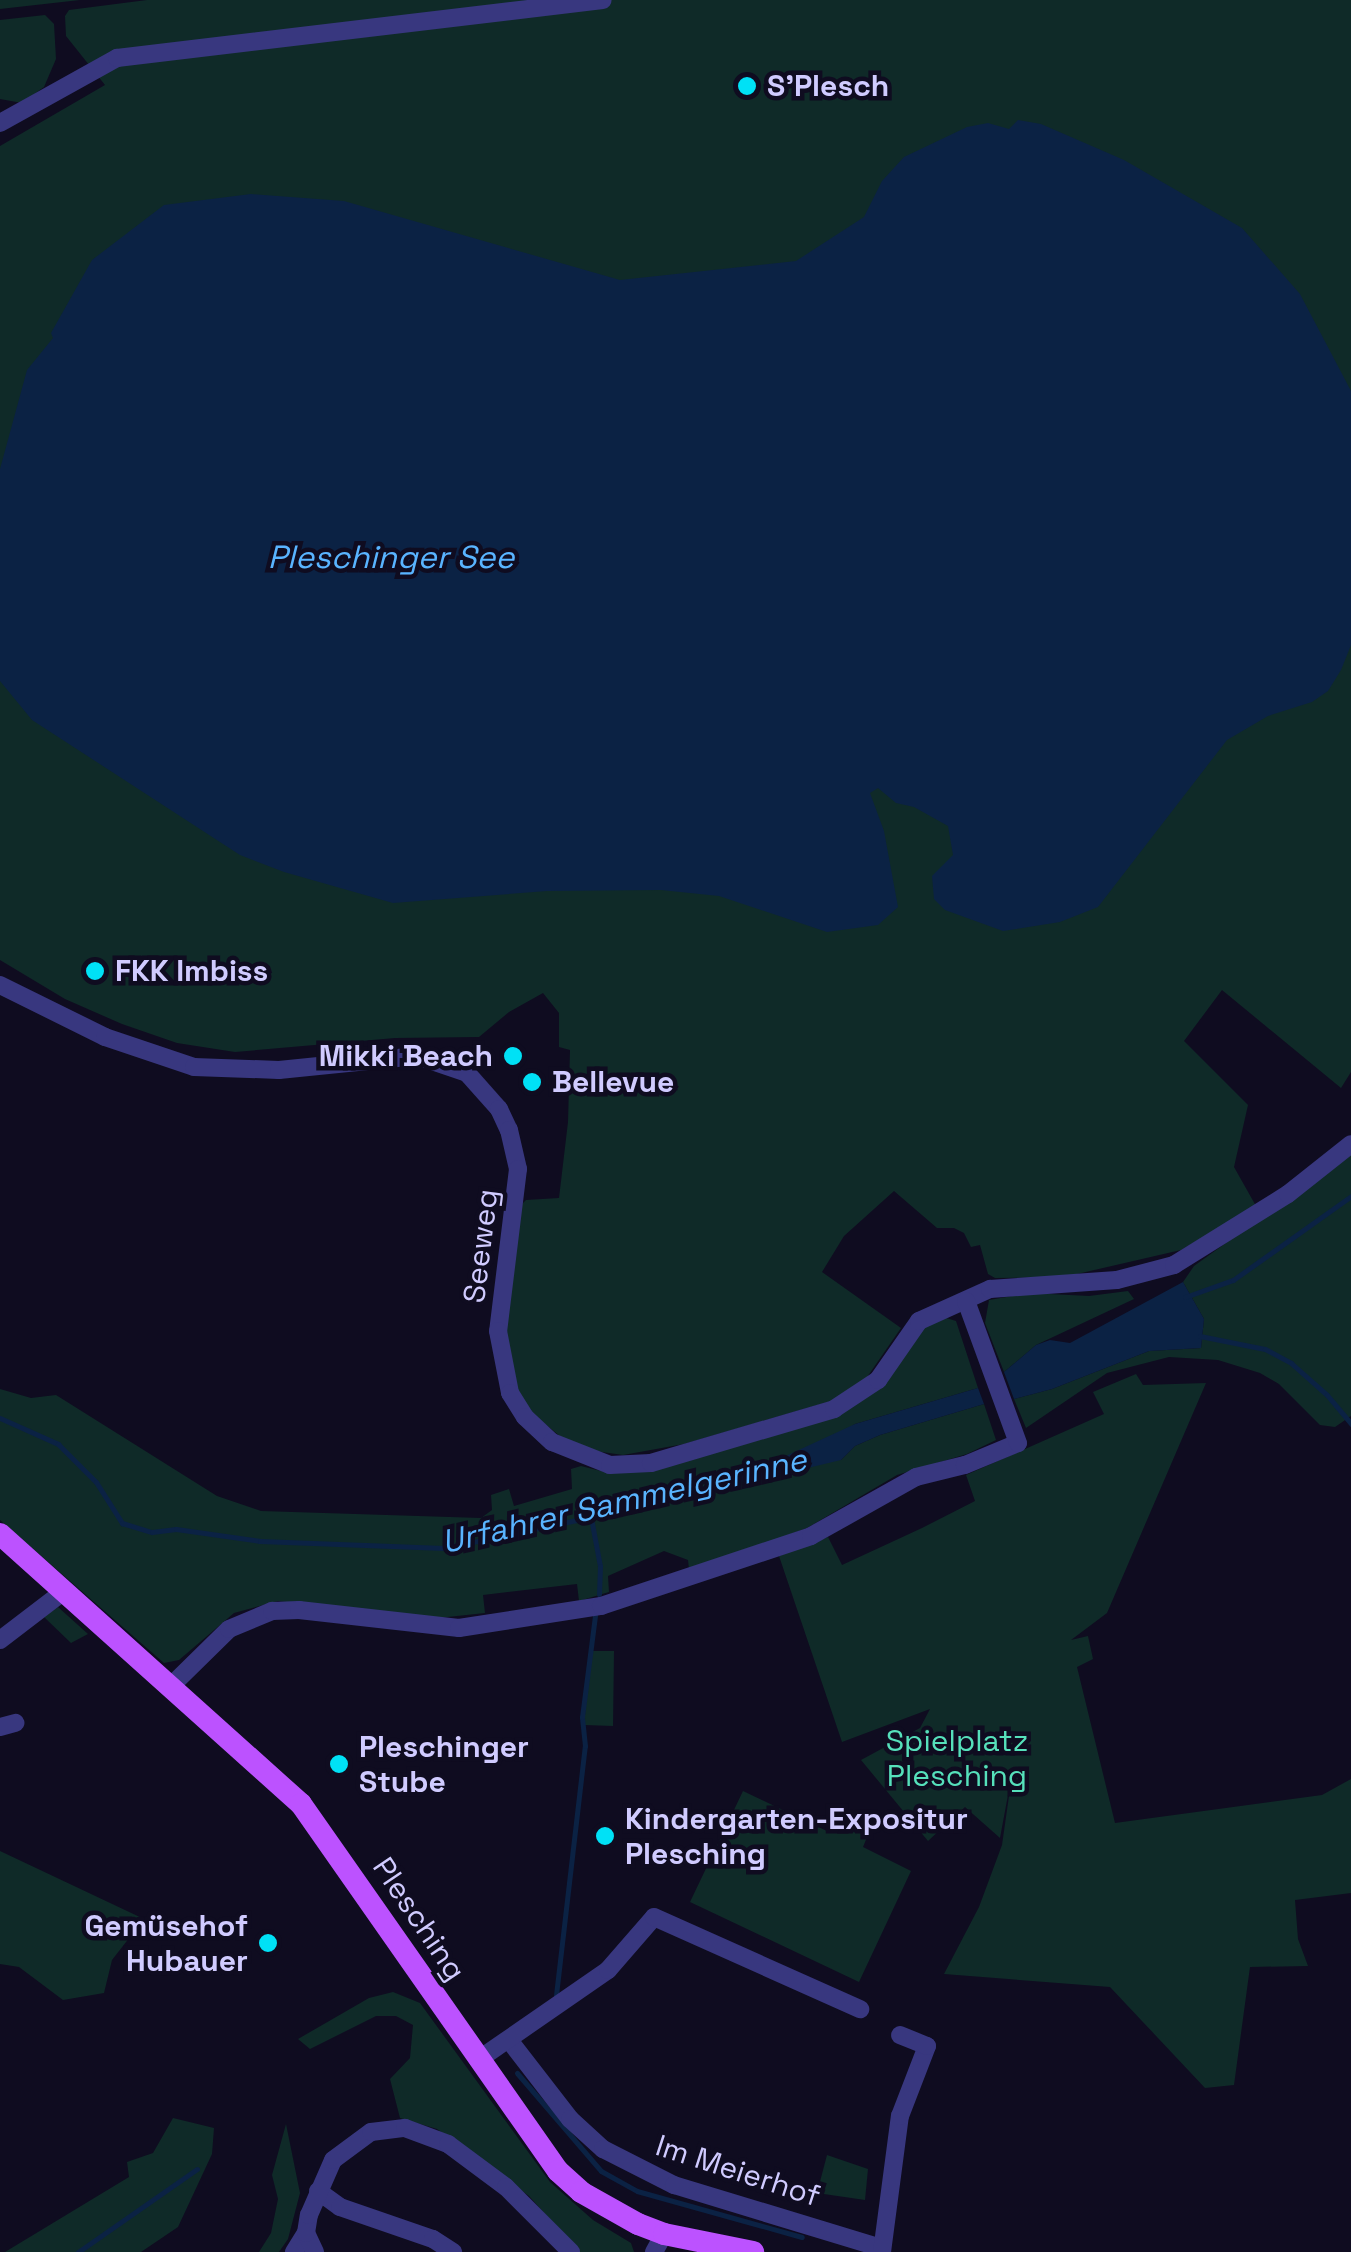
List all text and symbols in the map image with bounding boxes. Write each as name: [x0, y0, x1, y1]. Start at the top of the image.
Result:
place label: S'Plesch: [767, 68, 889, 104]
marker: S'Plesch: [736, 75, 758, 97]
water label: Pleschinger See: [268, 538, 514, 576]
place label: FKK Imbiss: [115, 953, 268, 989]
marker: FKK Imbiss: [84, 960, 106, 982]
place label: Mikki Beach: [319, 1038, 493, 1074]
marker: Mikki Beach: [502, 1045, 524, 1067]
place label: Bellevue: [552, 1064, 674, 1100]
marker: Bellevue: [521, 1071, 543, 1093]
street label: Seeweg: [456, 1187, 506, 1305]
water label: Urfahrer Sammelgerinne: [438, 1440, 810, 1562]
park label: Spielplatz Plesching: [886, 1723, 1028, 1794]
place label: Pleschinger Stube: [359, 1729, 529, 1800]
marker: Pleschinger Stube: [328, 1753, 350, 1775]
place label: Kindergarten-Expositur Plesching: [625, 1801, 968, 1872]
marker: Kindergarten-Expositur Plesching: [594, 1825, 616, 1847]
street label: Plesching: [365, 1851, 473, 1987]
place label: Gemüsehof Hubauer: [85, 1908, 248, 1978]
marker: Gemüsehof Hubauer: [257, 1932, 279, 1954]
street label: Im Meierhof: [651, 2128, 825, 2214]

